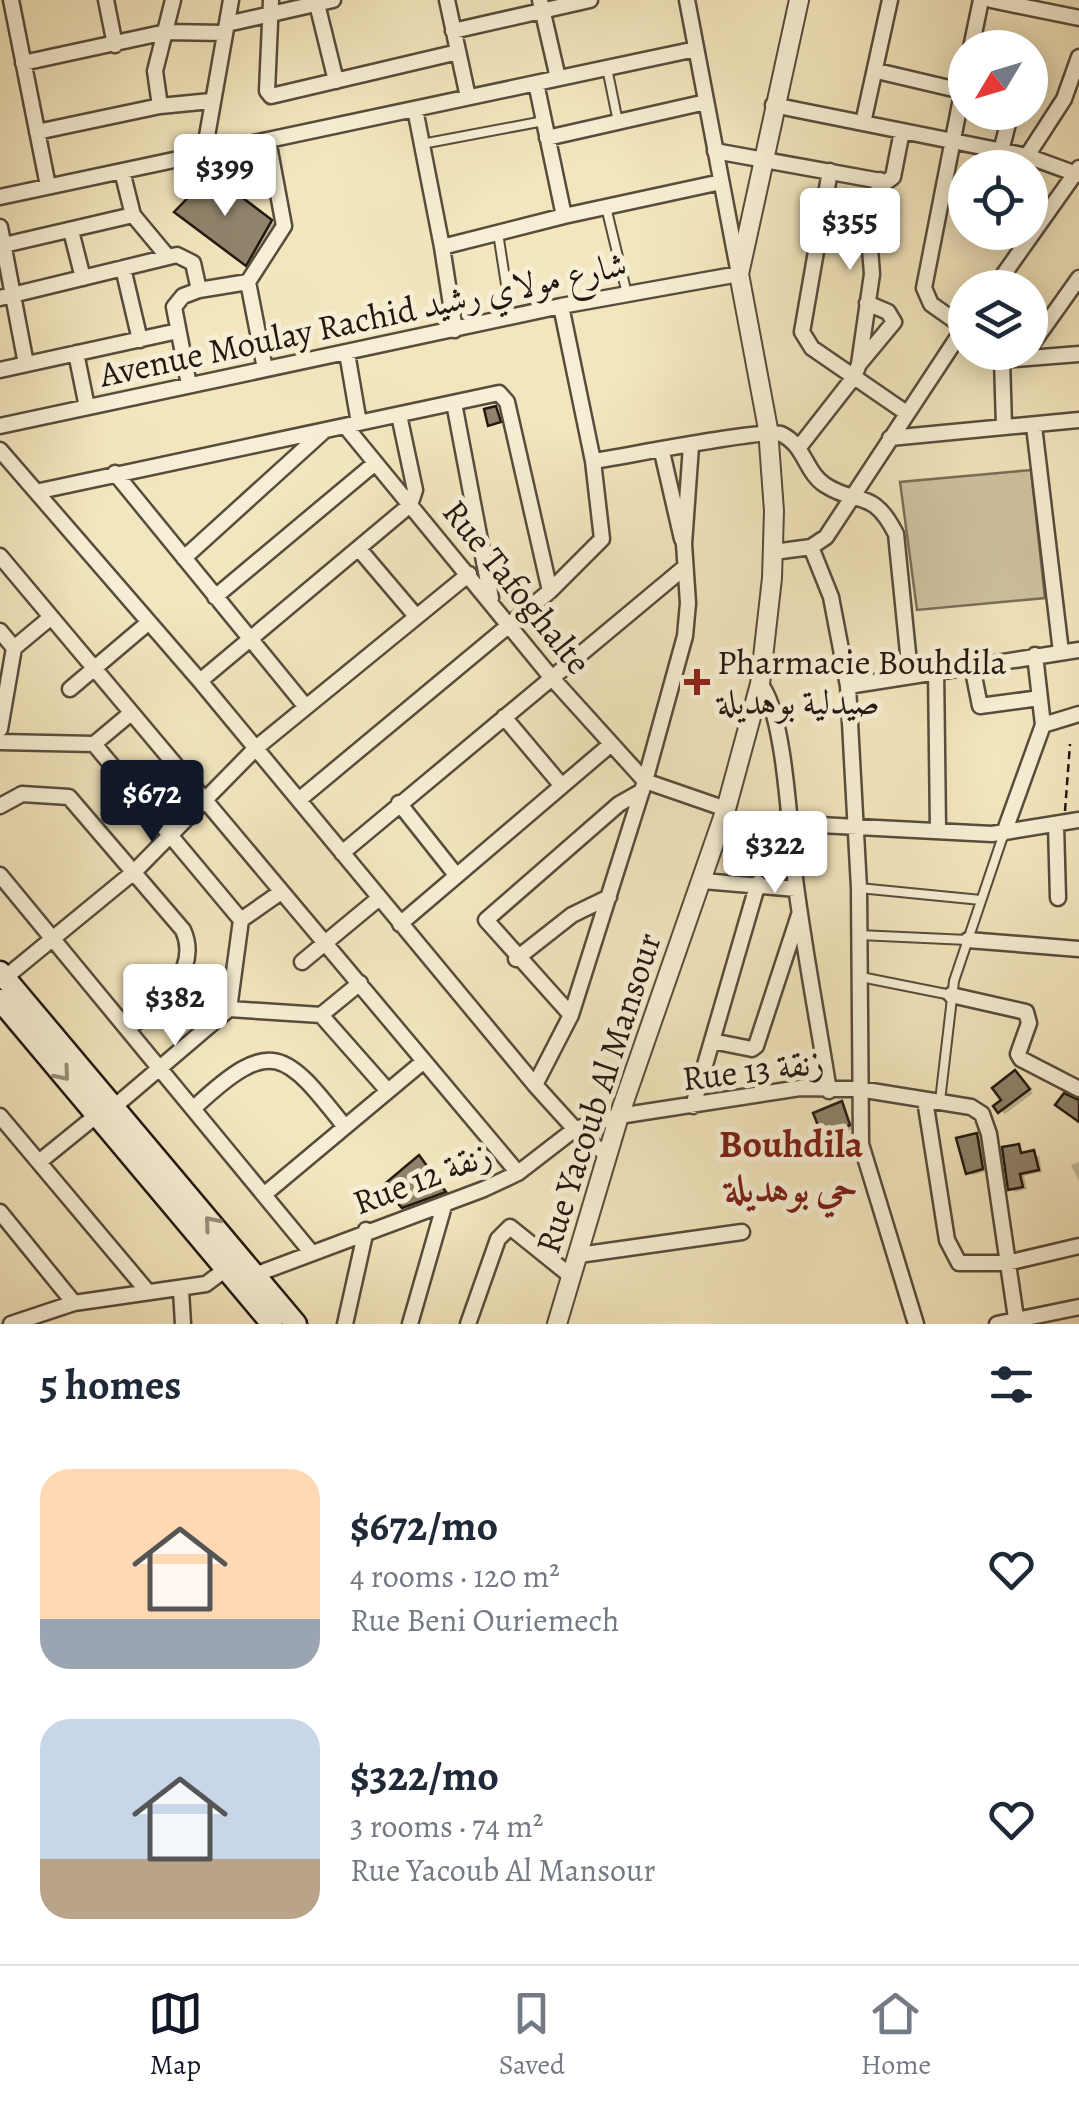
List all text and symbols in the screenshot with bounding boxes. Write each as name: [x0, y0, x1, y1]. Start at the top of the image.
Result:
north arrow: [948, 30, 1048, 130]
map controls: [948, 30, 1048, 370]
pin: $399: [166, 134, 284, 219]
text: $399: [196, 144, 254, 188]
button: locate: [948, 150, 1048, 250]
pin: $355: [791, 188, 909, 273]
text: $355: [822, 198, 878, 242]
street label: Avenue Moulay Rachid شارع مولاي رشيد: [94, 240, 632, 403]
button: layers: [948, 270, 1048, 370]
street label: Rue Tafoghalte: [432, 489, 602, 685]
place label: Pharmacie Bouhdila صيدلية بوهديلة: [715, 638, 1007, 726]
marker: Pharmacie Bouhdila صيدلية بوهديلة: [686, 671, 708, 693]
pin: $672: [93, 760, 211, 845]
text: $672: [123, 770, 181, 814]
pin: $322: [716, 811, 834, 896]
text: $322: [745, 821, 805, 865]
street label: Rue Yacoub Al Mansour: [524, 927, 672, 1259]
pin: $382: [116, 964, 234, 1049]
text: $382: [145, 974, 205, 1018]
street label: Rue 13 زنقة: [679, 1037, 827, 1103]
one-way arrow: [51, 1063, 69, 1081]
district label: Bouhdila حي بوهديلة: [719, 1118, 864, 1219]
street label: Rue 12 زنقة: [346, 1130, 498, 1226]
one-way arrow: [205, 1216, 223, 1234]
text: 5 homes: [40, 1356, 181, 1413]
icon: filters: [984, 1357, 1039, 1412]
text: $672/mo: [350, 1497, 498, 1554]
icon: home: [120, 1509, 240, 1629]
icon: heart: [984, 1542, 1039, 1597]
text: 4 rooms · 120 m²: [350, 1554, 560, 1598]
text: Rue Beni Ouriemech: [350, 1598, 619, 1642]
text: $322/mo: [350, 1747, 499, 1804]
icon: home: [120, 1759, 240, 1879]
icon: heart: [984, 1792, 1039, 1847]
text: 3 rooms · 74 m²: [350, 1804, 543, 1848]
text: Rue Yacoub Al Mansour: [350, 1848, 656, 1892]
tab: Map: [148, 1986, 203, 2084]
tab: Saved: [499, 1986, 565, 2084]
tab: Home: [861, 1986, 931, 2084]

